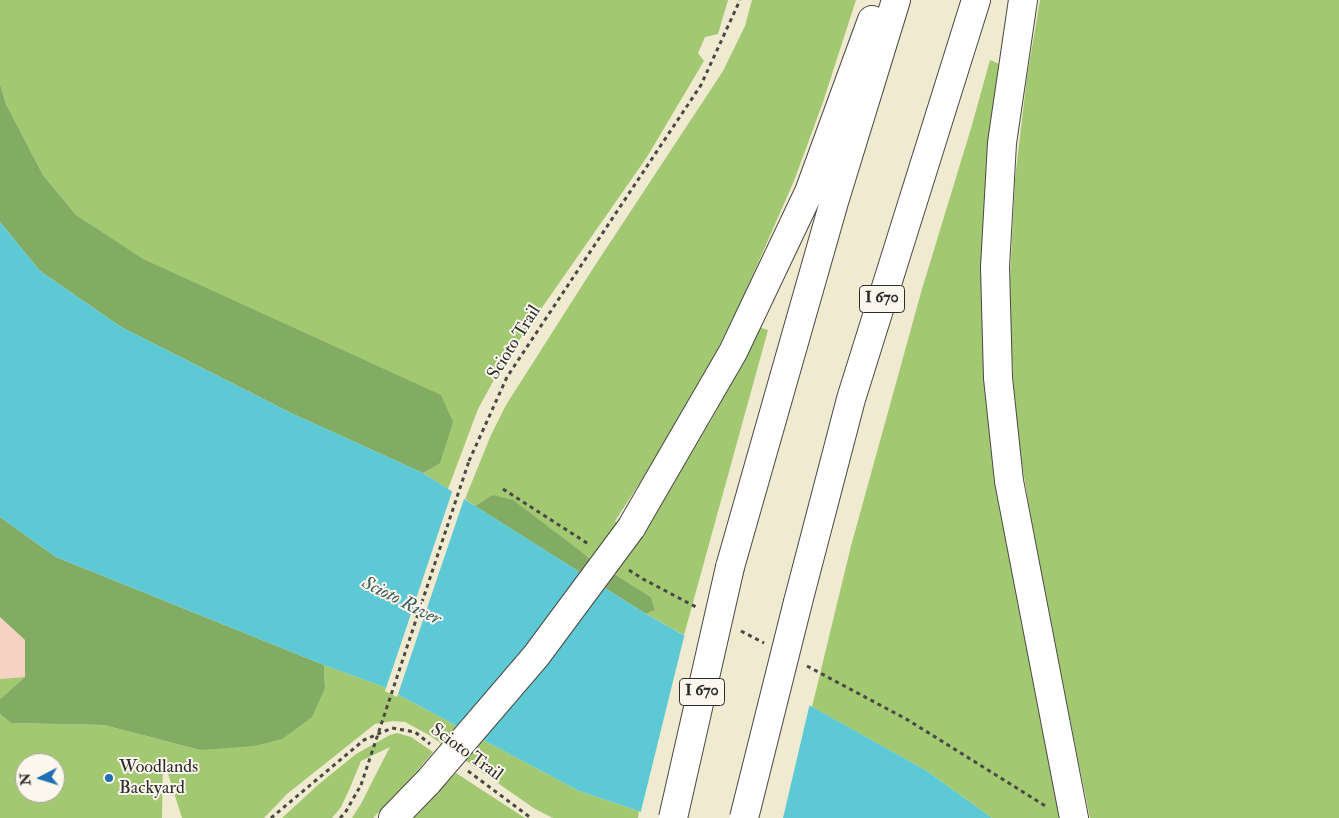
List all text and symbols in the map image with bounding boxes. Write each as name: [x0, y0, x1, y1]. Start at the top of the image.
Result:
road number: I 670: [860, 286, 904, 312]
street label: Scioto Trail: [484, 302, 546, 384]
water label: Scioto River: [358, 572, 444, 632]
road number: I 670: [680, 679, 724, 706]
street label: Scioto Trail: [426, 720, 506, 786]
north arrow: [15, 753, 65, 803]
place label: Woodlands Backyard: [119, 757, 198, 800]
text: N: [17, 772, 35, 786]
marker: Woodlands Backyard: [103, 772, 115, 784]

